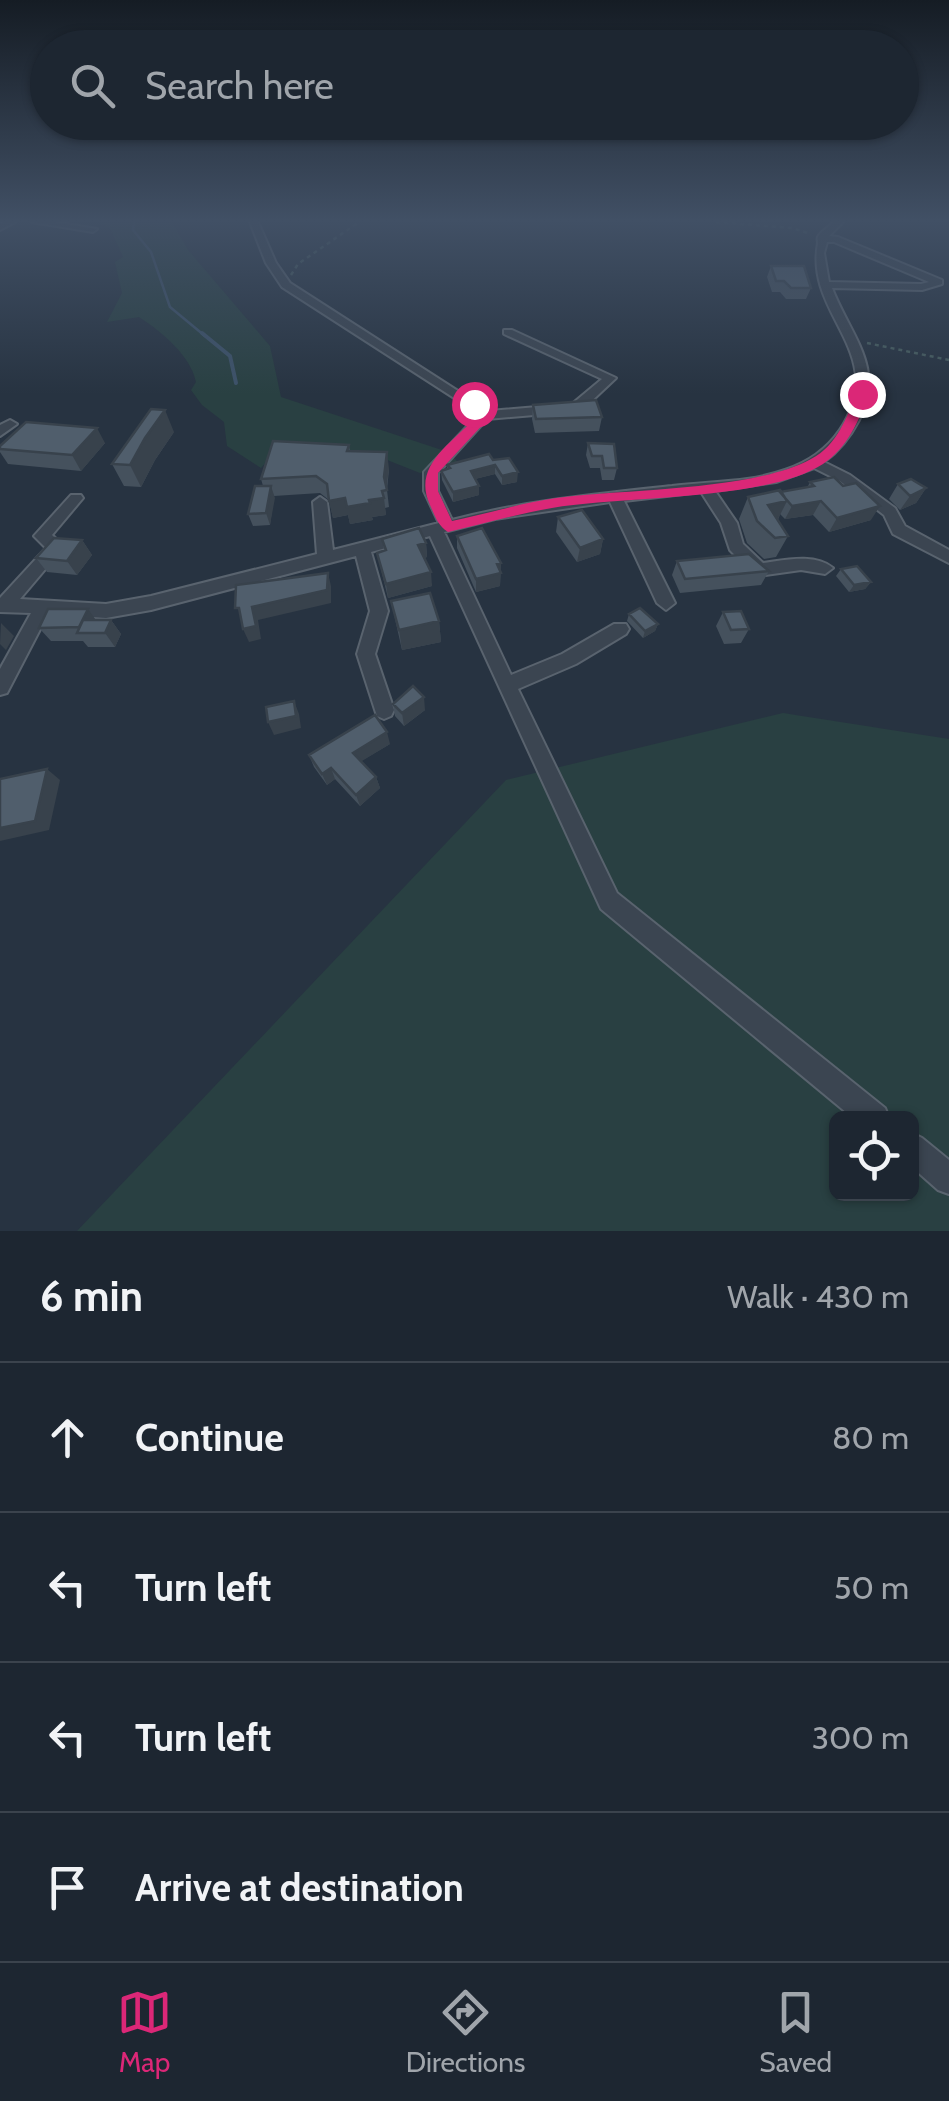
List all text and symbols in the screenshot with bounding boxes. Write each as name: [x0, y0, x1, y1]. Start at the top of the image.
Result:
search box: [30, 30, 919, 140]
icon: search: [65, 58, 120, 113]
text: Search here: [145, 62, 334, 109]
route end: [840, 372, 886, 418]
route start: [452, 382, 498, 428]
map controls: [829, 1111, 919, 1201]
button: locate: [829, 1111, 919, 1201]
text: 6 min: [40, 1270, 143, 1322]
text: Walk · 430 m: [727, 1277, 909, 1316]
icon: ahead: [40, 1410, 95, 1465]
text: Continue: [135, 1414, 284, 1461]
text: 80 m: [832, 1418, 909, 1457]
icon: left: [40, 1560, 95, 1615]
text: Turn left: [135, 1564, 271, 1611]
text: 50 m: [834, 1568, 909, 1607]
icon: left: [40, 1710, 95, 1765]
text: Turn left: [135, 1714, 271, 1761]
text: 300 m: [812, 1718, 909, 1757]
icon: arrive: [40, 1860, 95, 1915]
text: Arrive at destination: [135, 1864, 464, 1911]
tab: Map: [117, 1985, 172, 2079]
tab: Directions: [406, 1985, 525, 2079]
tab: Saved: [759, 1985, 832, 2079]

